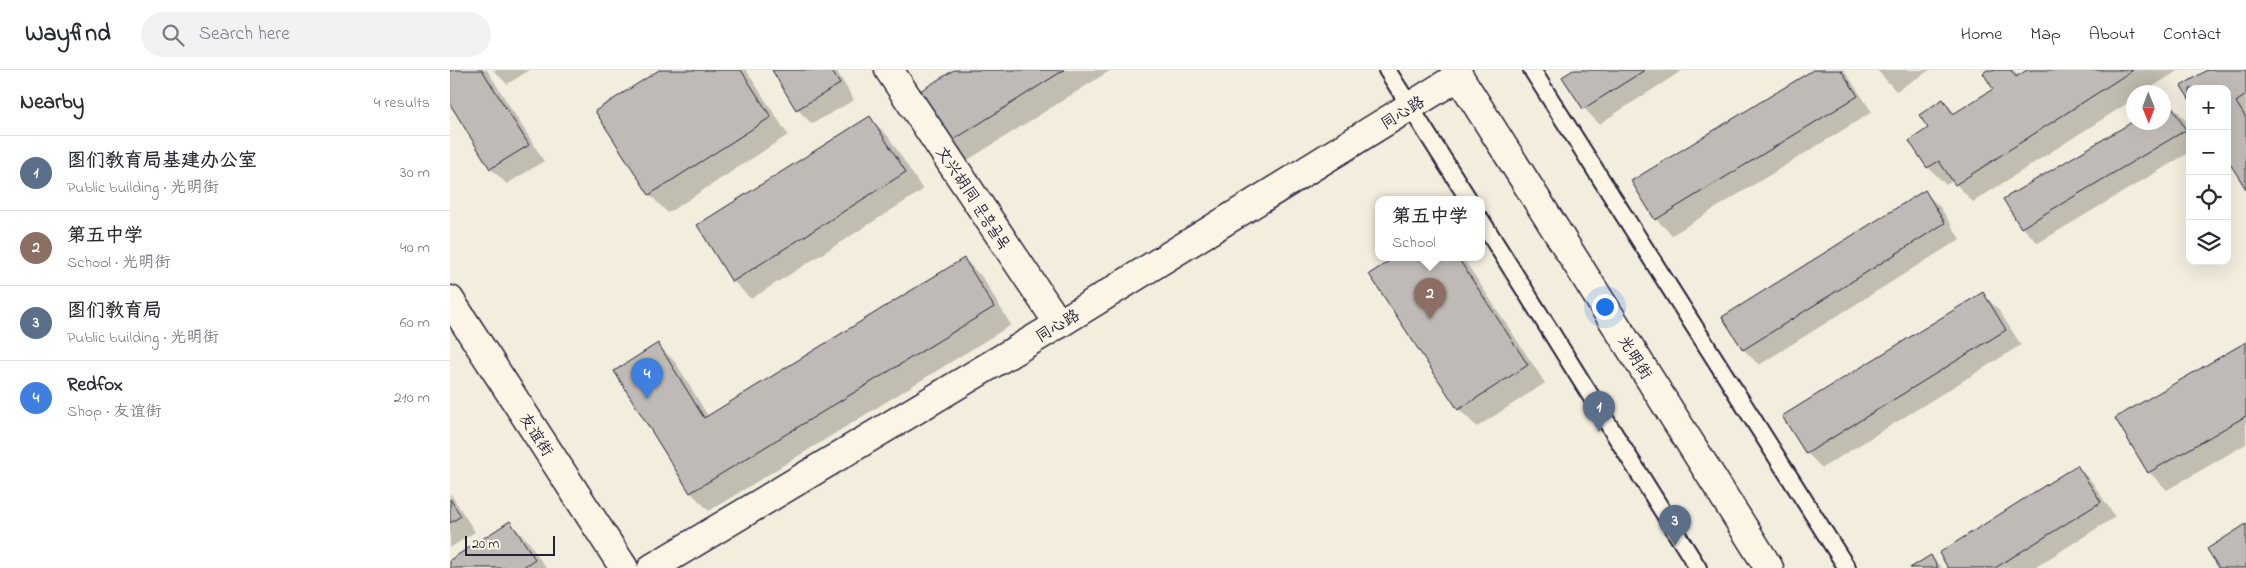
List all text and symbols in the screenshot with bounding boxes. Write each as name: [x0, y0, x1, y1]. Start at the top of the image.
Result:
search box: [141, 12, 491, 57]
text: Wayfind: [25, 17, 111, 52]
icon: search: [159, 21, 187, 49]
text: Search here: [199, 21, 290, 48]
text: Home: [1961, 22, 2002, 48]
text: Map: [2030, 22, 2061, 48]
text: About: [2089, 22, 2135, 48]
text: Contact: [2163, 22, 2221, 48]
north arrow: [2126, 85, 2171, 130]
map controls: [2186, 85, 2231, 265]
button: +: [2186, 85, 2231, 130]
text: Nearby: [20, 88, 84, 118]
text: 4 results: [374, 91, 430, 115]
street label: 同心路: [1376, 91, 1430, 137]
button: −: [2186, 130, 2231, 175]
street label: 文兴胡同 문흥골목: [929, 142, 1016, 254]
text: 图们教育局基建办公室: [67, 148, 257, 175]
text: 1: [33, 161, 39, 185]
text: 30 m: [400, 161, 430, 185]
button: locate: [2186, 175, 2231, 220]
text: Public building · 光明街: [67, 176, 219, 200]
popup: [1375, 196, 1485, 261]
text: 第五中学: [1392, 204, 1468, 231]
button: layers: [2186, 220, 2231, 265]
text: 第五中学: [67, 223, 143, 250]
text: School: [1392, 231, 1436, 255]
text: 2: [32, 236, 40, 260]
text: 40 m: [400, 236, 430, 260]
text: School · 光明街: [67, 251, 170, 275]
pin: 2: [1414, 278, 1446, 319]
your location: [1592, 294, 1618, 320]
text: 图们教育局: [67, 298, 162, 325]
street label: 同心路: [1031, 304, 1085, 349]
text: 3: [33, 311, 39, 335]
text: 60 m: [400, 311, 430, 335]
text: Public building · 光明街: [67, 326, 219, 350]
street label: 光明街: [1611, 331, 1657, 385]
pin: 4: [631, 358, 663, 399]
text: Redfox: [67, 372, 123, 399]
text: 4: [33, 386, 39, 410]
text: 210 m: [394, 386, 430, 410]
pin: 1: [1583, 391, 1615, 432]
text: Shop · 友谊街: [67, 400, 161, 424]
street label: 友谊街: [512, 408, 558, 462]
pin: 3: [1659, 505, 1691, 546]
scale bar: [465, 533, 555, 556]
text: 20 m: [472, 534, 499, 555]

